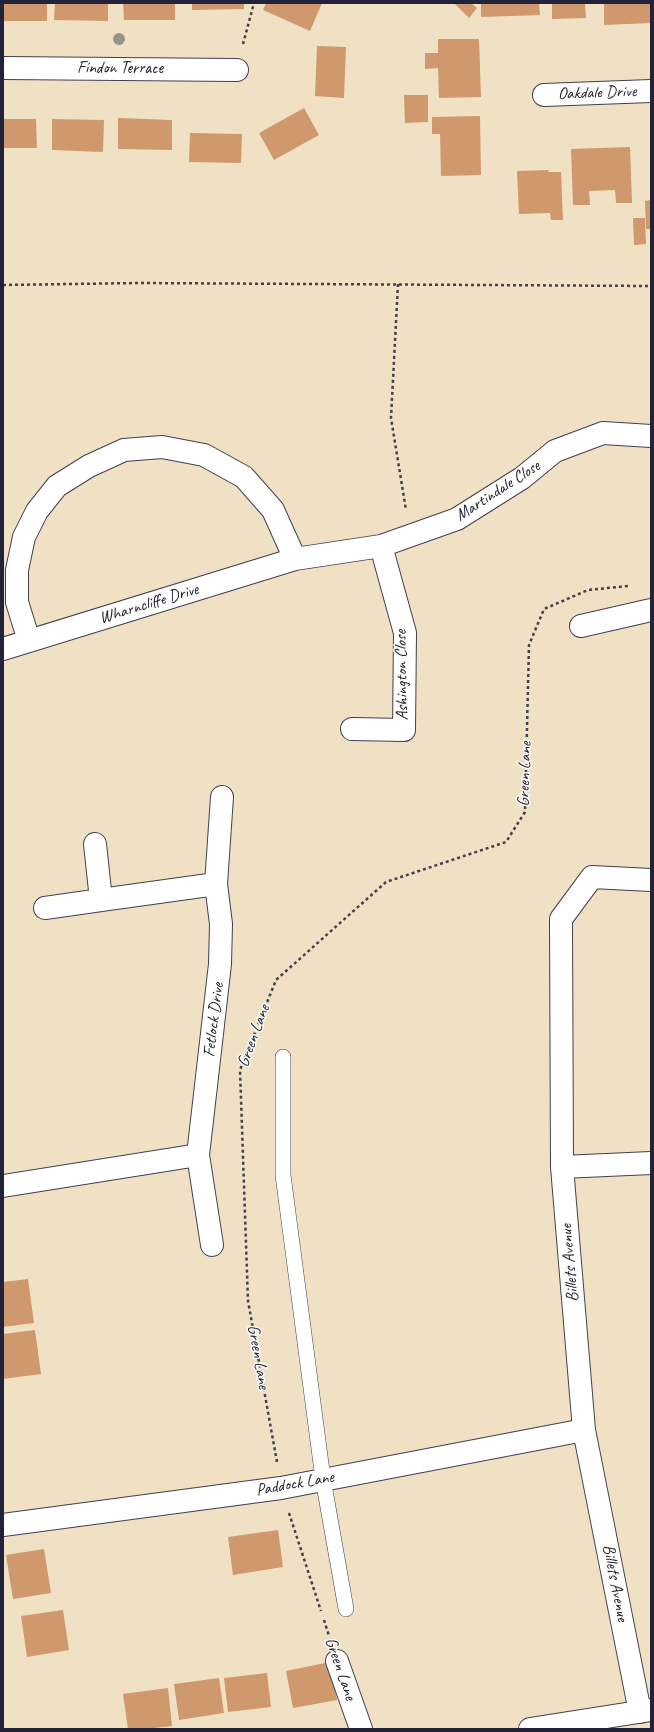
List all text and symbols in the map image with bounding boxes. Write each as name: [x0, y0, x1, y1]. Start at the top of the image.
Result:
street label: Findon Terrace: [77, 59, 163, 79]
street label: Oakdale Drive: [557, 81, 637, 105]
street label: Martindale Close: [452, 456, 544, 526]
street label: Wharncliffe Drive: [97, 579, 201, 629]
street label: Ashington Close: [391, 630, 413, 720]
street label: Green Lane: [514, 741, 536, 807]
street label: Fetlock Drive: [199, 982, 229, 1058]
street label: Green Lane: [233, 1002, 275, 1070]
street label: Billets Avenue: [556, 1223, 584, 1303]
street label: Green Lane: [242, 1323, 274, 1391]
street label: Paddock Lane: [255, 1467, 335, 1501]
street label: Billets Avenue: [598, 1543, 632, 1623]
street label: Green Lane: [320, 1635, 360, 1703]

